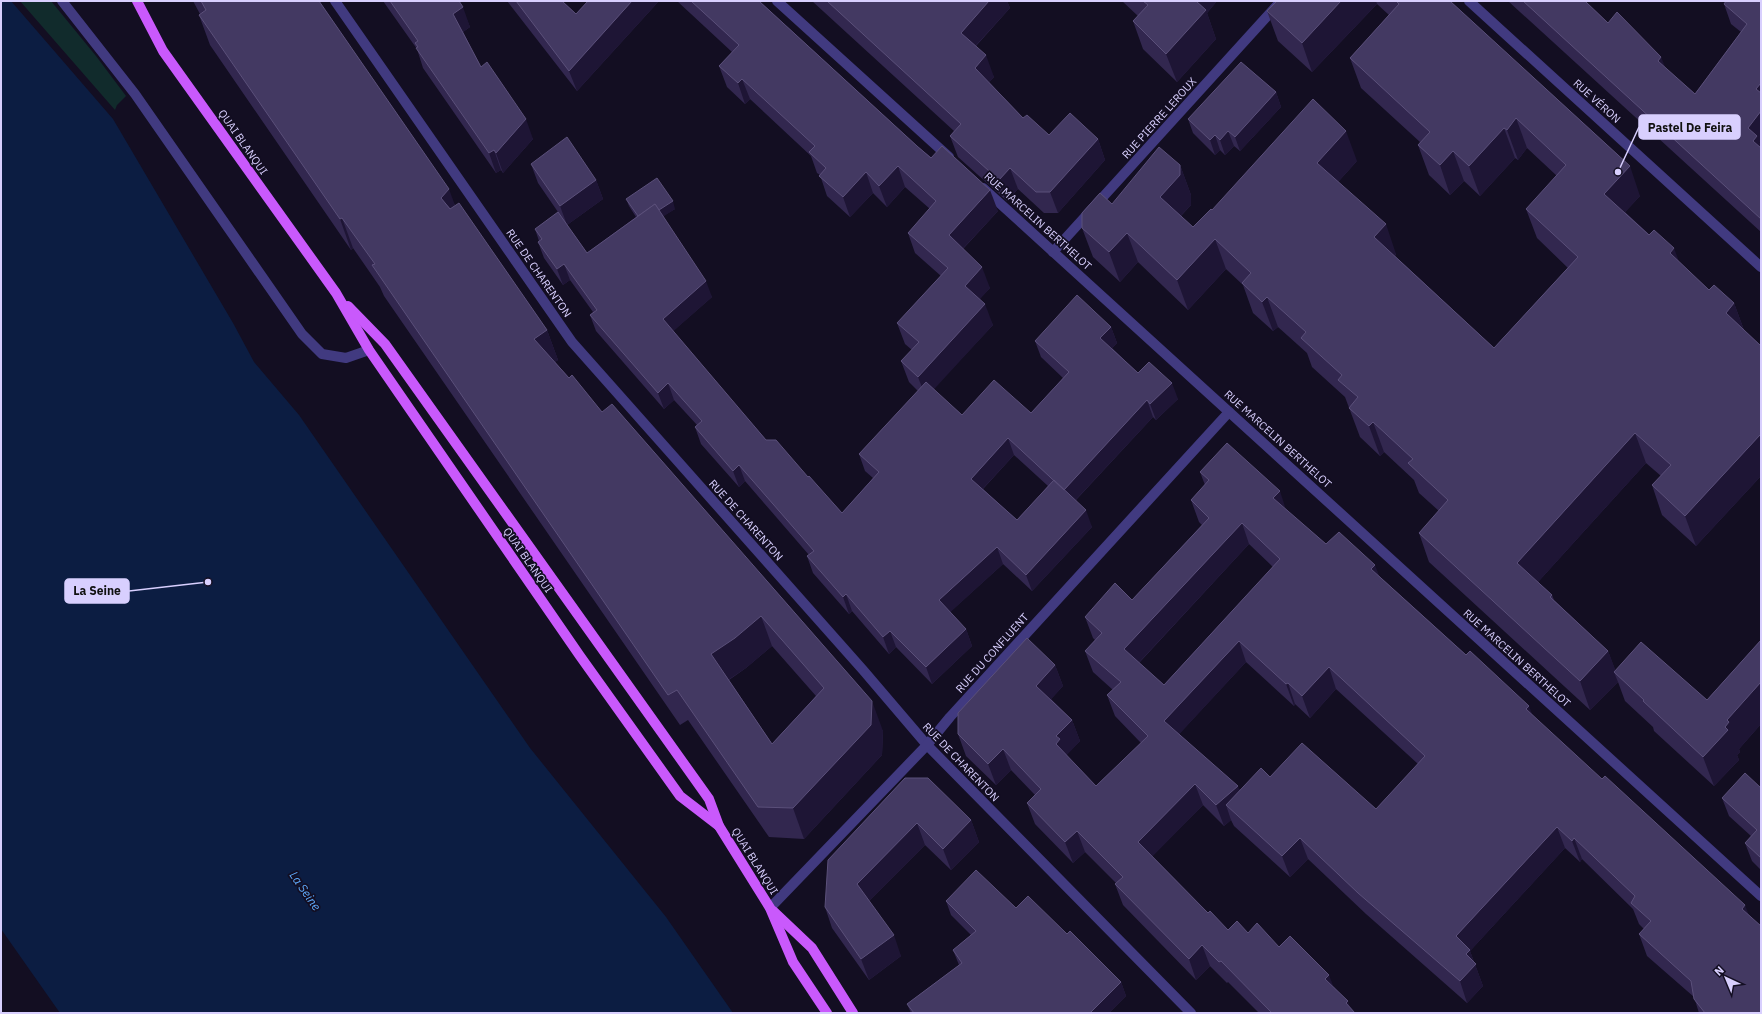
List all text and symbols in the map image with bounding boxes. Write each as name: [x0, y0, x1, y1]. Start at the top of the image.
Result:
street label: RUE PIERRE LEROUX: [1119, 74, 1199, 162]
street label: RUE VÉRON: [1570, 76, 1624, 126]
street label: QUAI BLANQUI: [215, 107, 271, 177]
callout: Pastel De Feira: [1639, 115, 1740, 139]
text: Pastel De Feira: [1648, 120, 1732, 135]
street label: RUE MARCELIN BERTHELOT: [981, 169, 1095, 273]
street label: RUE DE CHARENTON: [503, 226, 575, 320]
street label: RUE MARCELIN BERTHELOT: [1221, 387, 1335, 491]
street label: RUE DE CHARENTON: [706, 477, 786, 563]
street label: QUAI BLANQUI: [500, 525, 556, 595]
callout: La Seine: [65, 579, 129, 603]
text: La Seine: [73, 583, 121, 598]
street label: RUE MARCELIN BERTHELOT: [1460, 606, 1574, 710]
street label: RUE DU CONFLUENT: [953, 610, 1032, 696]
street label: RUE DE CHARENTON: [920, 720, 1002, 804]
street label: QUAI BLANQUI: [729, 825, 781, 897]
water label: La Seine: [286, 868, 324, 913]
north arrow: [1706, 958, 1746, 998]
text: N: [1711, 963, 1727, 979]

